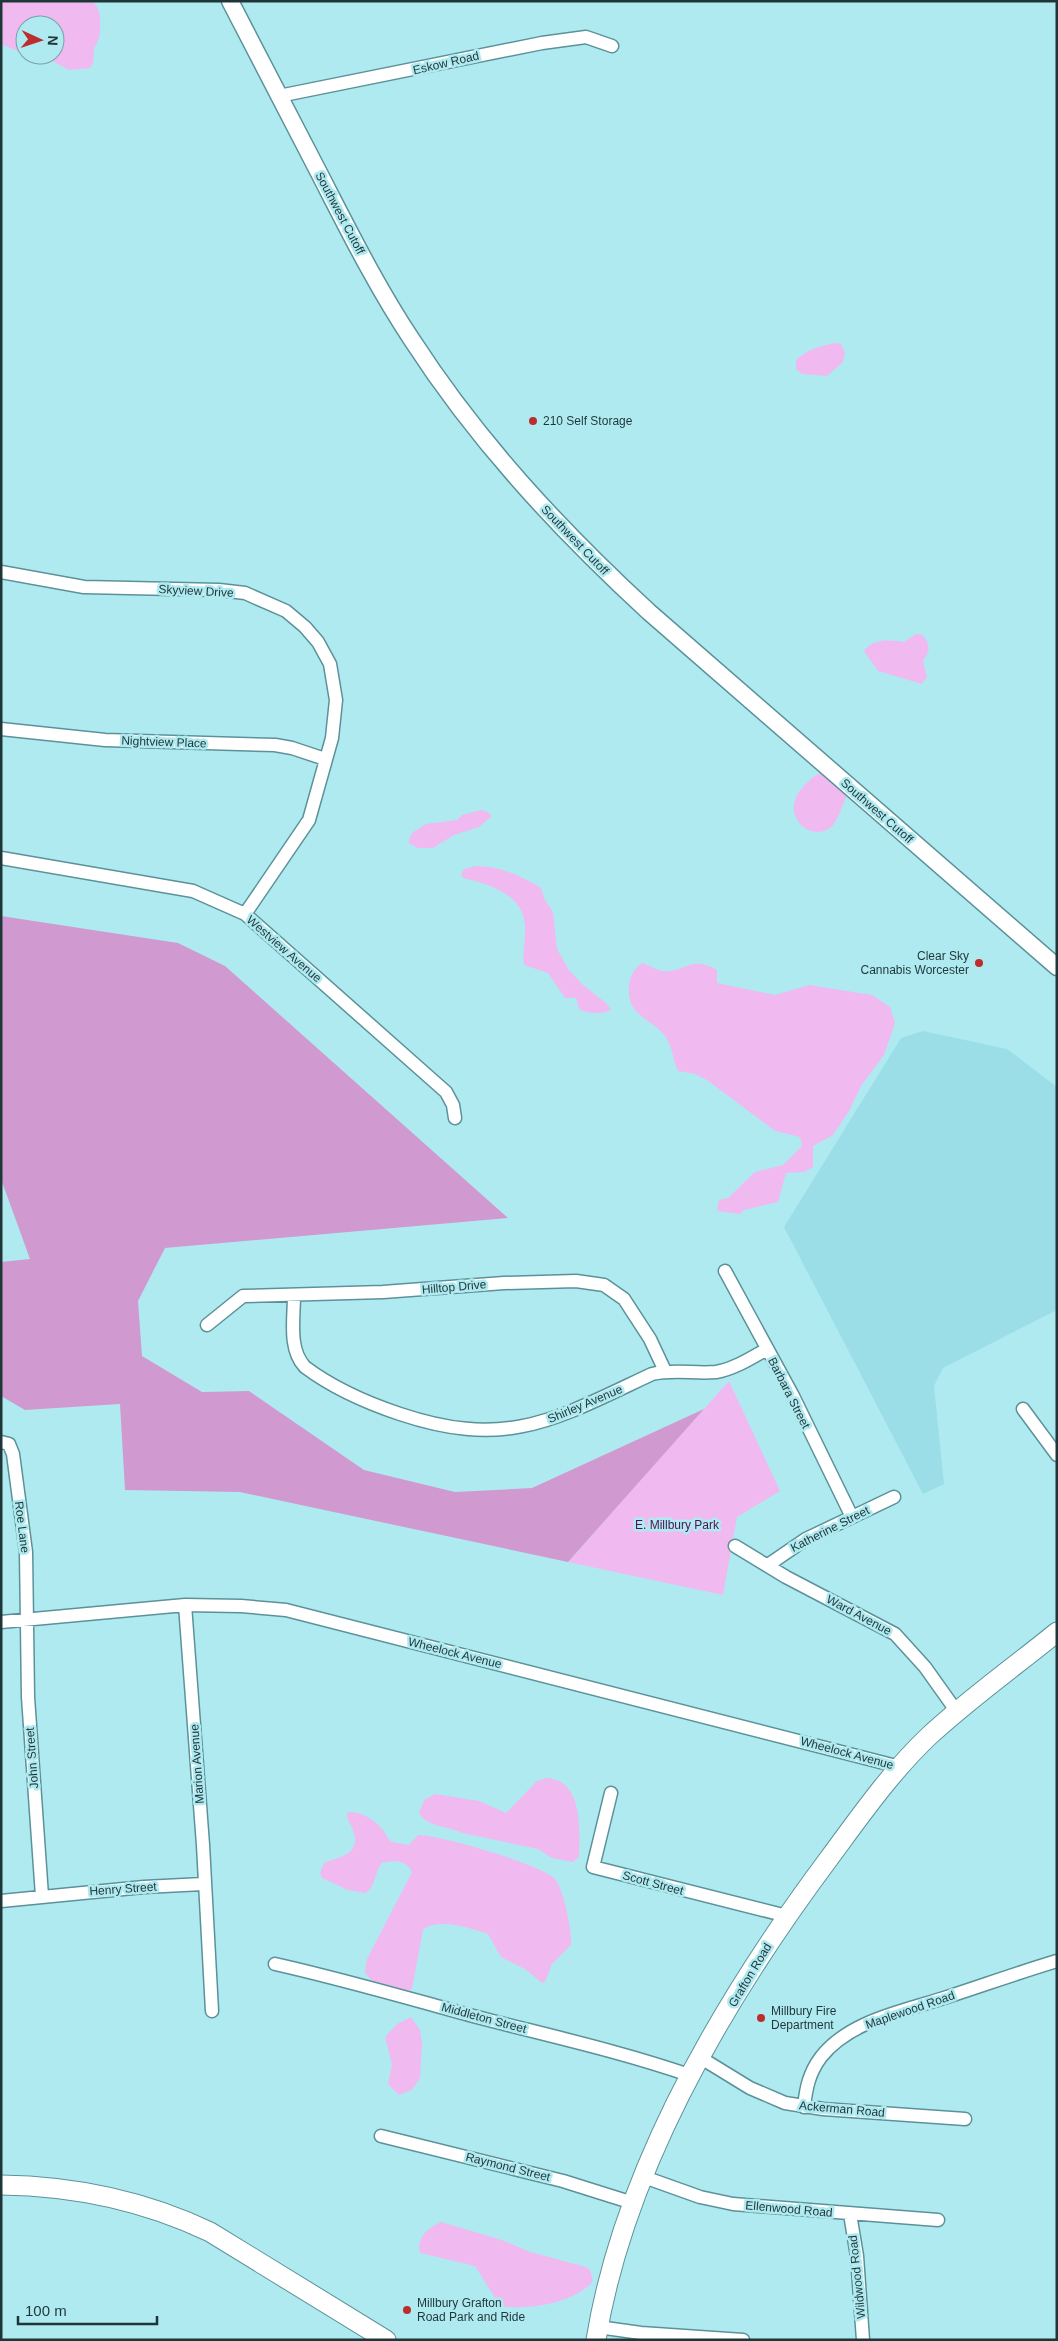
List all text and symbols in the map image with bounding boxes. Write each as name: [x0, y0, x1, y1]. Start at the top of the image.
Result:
north arrow: [15, 15, 65, 65]
text: N: [45, 35, 61, 46]
street label: Eskow Road: [412, 49, 480, 77]
street label: Southwest Cutoff: [312, 169, 368, 257]
place label: 210 Self Storage: [543, 414, 633, 428]
marker: 210 Self Storage: [527, 415, 539, 427]
street label: Southwest Cutoff: [538, 502, 612, 578]
street label: Skyview Drive: [158, 582, 234, 600]
street label: Nightview Place: [121, 734, 207, 750]
street label: Southwest Cutoff: [838, 776, 916, 847]
street label: Westview Avenue: [244, 913, 324, 985]
place label: Clear Sky Cannabis Worcester: [861, 949, 969, 977]
marker: Clear Sky Cannabis Worcester: [973, 957, 985, 969]
street label: Hilltop Drive: [421, 1277, 487, 1297]
street label: Barbara Street: [765, 1355, 813, 1432]
street label: Shirley Avenue: [546, 1382, 625, 1426]
street label: Roe Lane: [12, 1500, 32, 1554]
street label: Katherine Street: [788, 1503, 872, 1555]
park label: E. Millbury Park: [635, 1518, 720, 1532]
street label: Ward Avenue: [824, 1592, 894, 1638]
street label: Wheelock Avenue: [407, 1635, 504, 1671]
street label: Marion Avenue: [187, 1723, 207, 1804]
street label: John Street: [23, 1726, 41, 1789]
street label: Wheelock Avenue: [799, 1734, 895, 1772]
street label: Scott Street: [621, 1868, 686, 1898]
street label: Henry Street: [89, 1880, 158, 1898]
street label: Grafton Road: [725, 1941, 775, 2009]
street label: Maplewood Road: [864, 1988, 956, 2032]
street label: Middleton Street: [440, 2000, 529, 2036]
place label: Millbury Fire Department: [771, 2004, 837, 2032]
marker: Millbury Fire Department: [755, 2012, 767, 2024]
street label: Ackerman Road: [799, 2098, 885, 2120]
street label: Raymond Street: [464, 2150, 552, 2184]
street label: Ellenwood Road: [745, 2198, 833, 2220]
street label: Wildwood Road: [846, 2234, 868, 2320]
scale bar: [18, 2294, 156, 2326]
place label: Millbury Grafton Road Park and Ride: [417, 2296, 525, 2324]
text: 100 m: [25, 2302, 67, 2319]
marker: Millbury Grafton Road Park and Ride: [401, 2304, 413, 2316]

